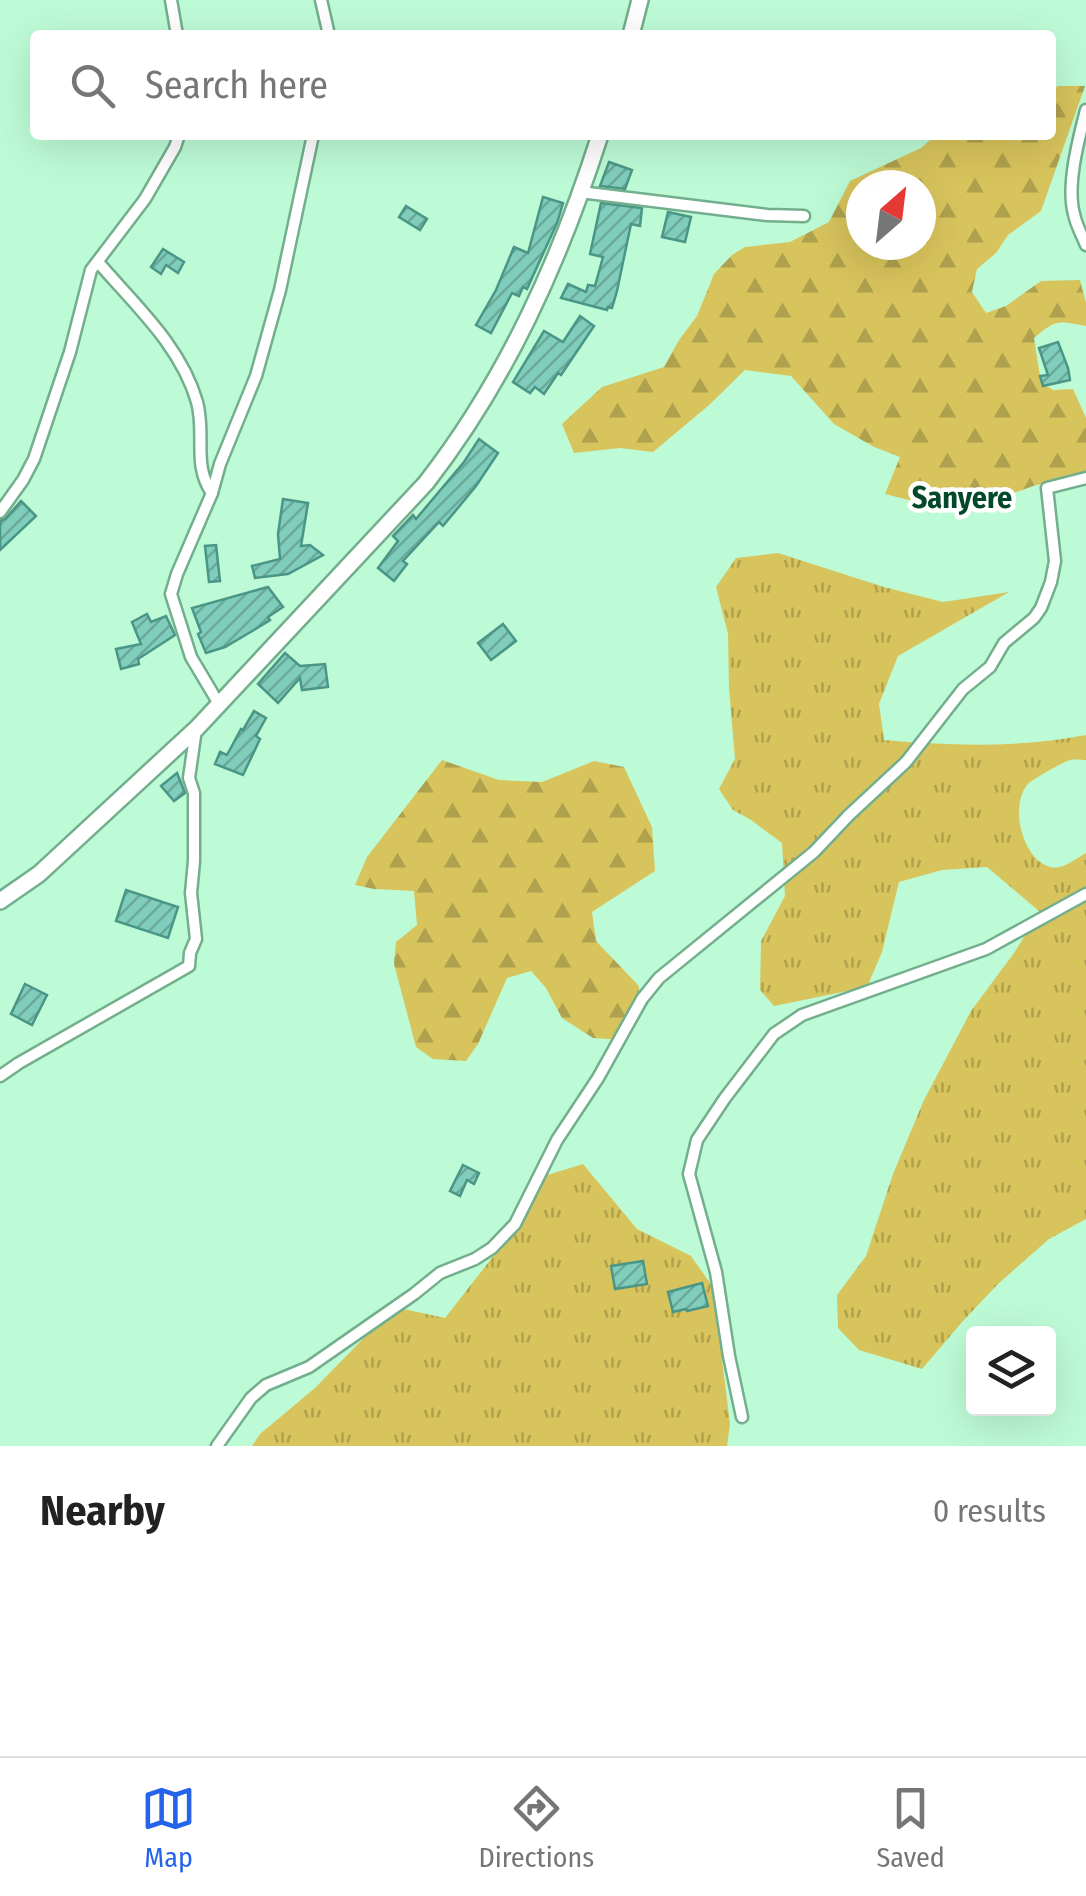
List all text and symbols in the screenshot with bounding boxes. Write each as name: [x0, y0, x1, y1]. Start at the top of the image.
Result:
search box: [30, 30, 1056, 140]
icon: search: [65, 58, 120, 113]
text: Search here: [145, 62, 328, 108]
north arrow: [846, 170, 936, 260]
district label: Sanyere: [912, 480, 1012, 516]
map controls: [966, 1326, 1056, 1416]
button: layers: [966, 1326, 1056, 1416]
text: Nearby: [40, 1486, 165, 1536]
text: 0 results: [933, 1492, 1046, 1530]
tab: Map: [141, 1781, 196, 1874]
tab: Directions: [478, 1781, 594, 1874]
tab: Saved: [876, 1781, 945, 1874]

